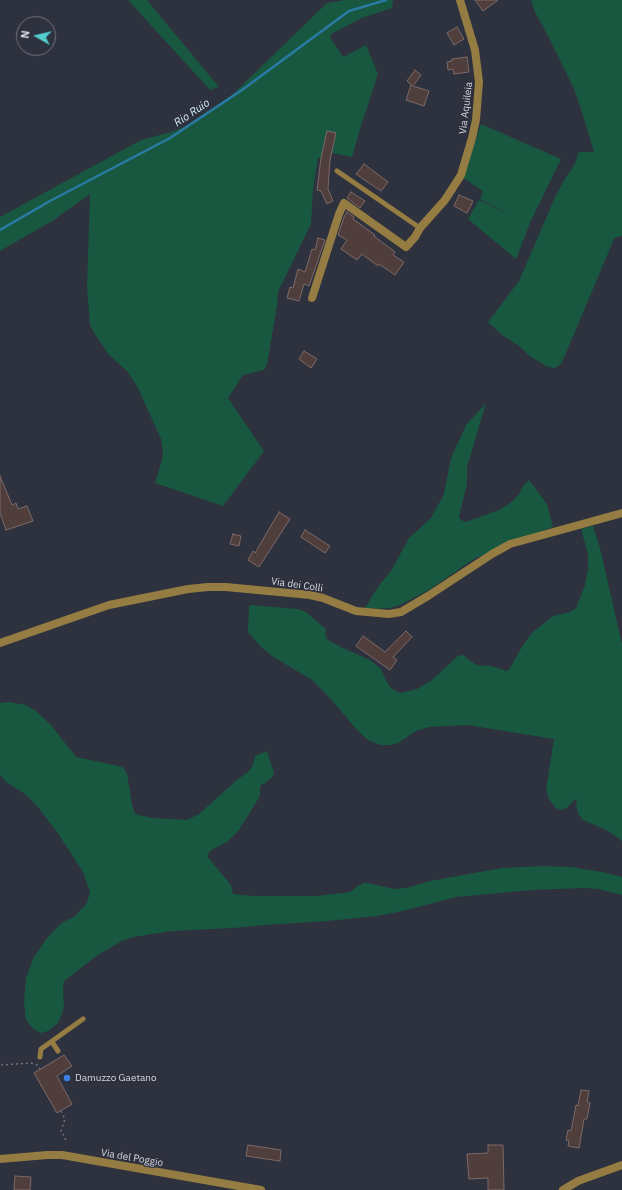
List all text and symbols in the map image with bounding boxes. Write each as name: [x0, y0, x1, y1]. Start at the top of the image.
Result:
north arrow: [16, 16, 56, 56]
text: N: [18, 30, 33, 39]
street label: Via Aquileia: [457, 81, 475, 135]
water label: Rio Ruio: [172, 96, 212, 130]
street label: Via dei Colli: [270, 575, 324, 595]
place label: Damuzzo Gaetano: [75, 1072, 157, 1084]
marker: Damuzzo Gaetano: [62, 1073, 72, 1083]
street label: Via del Poggio: [100, 1147, 164, 1169]

